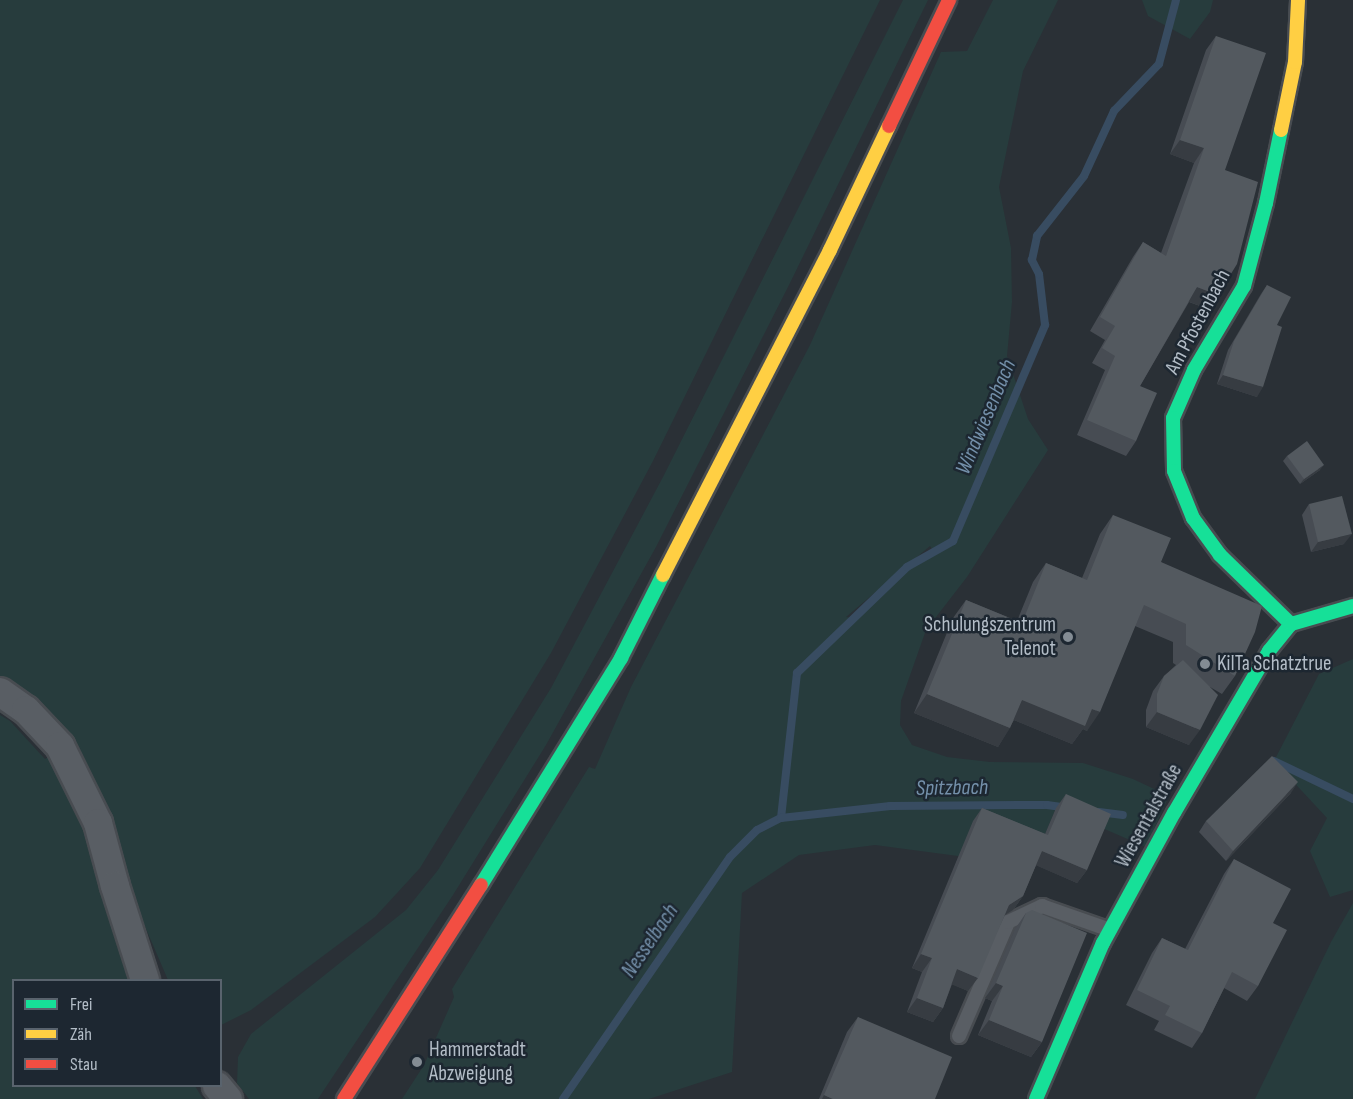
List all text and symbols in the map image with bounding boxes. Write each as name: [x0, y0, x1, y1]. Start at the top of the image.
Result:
street label: Am Pfostenbach: [1160, 265, 1236, 379]
water label: Windwiesenbach: [950, 356, 1022, 478]
place label: Schulungszentrum Telenot: [924, 612, 1056, 662]
marker: Schulungszentrum Telenot: [1061, 630, 1075, 644]
place label: KiITa Schatztrue: [1217, 651, 1331, 677]
marker: KiITa Schatztrue: [1198, 657, 1212, 671]
street label: Wiesentalstraße: [1110, 760, 1188, 872]
water label: Spitzbach: [916, 774, 988, 802]
water label: Nesselbach: [616, 899, 684, 983]
legend: [12, 979, 222, 1087]
text: Frei: [70, 994, 92, 1015]
text: Zäh: [70, 1024, 92, 1045]
place label: Hammerstadt Abzweigung: [429, 1037, 526, 1087]
text: Stau: [70, 1054, 98, 1075]
marker: Hammerstadt Abzweigung: [410, 1055, 424, 1069]

